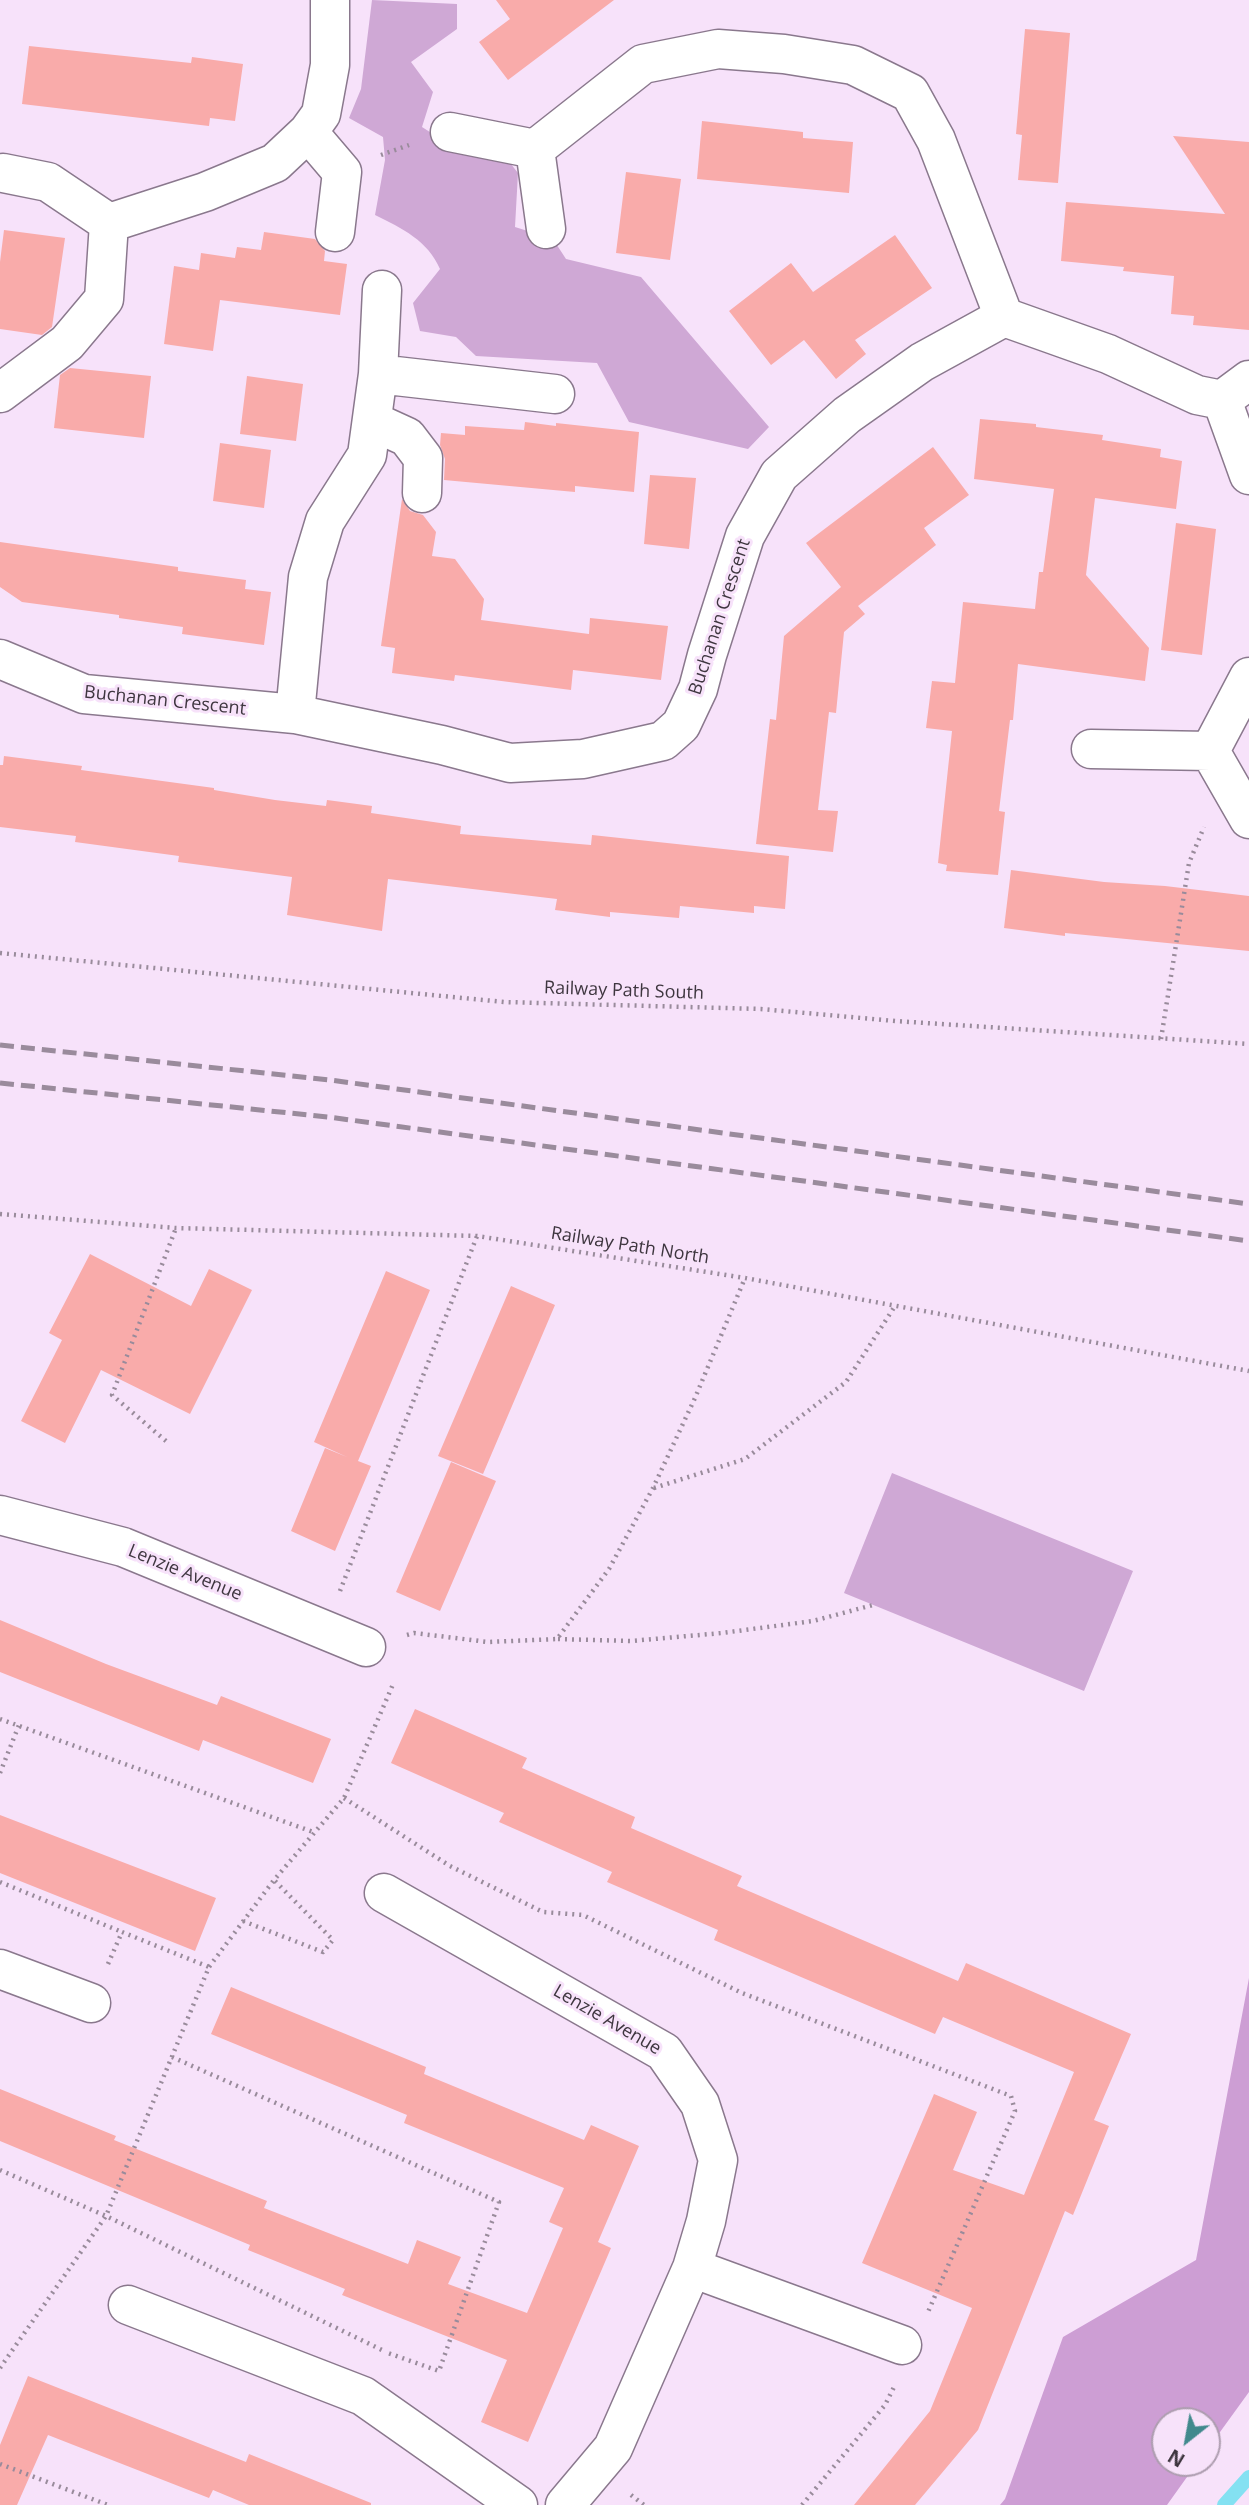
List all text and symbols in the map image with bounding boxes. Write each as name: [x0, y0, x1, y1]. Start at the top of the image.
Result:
street label: Buchanan Crescent: [685, 536, 755, 698]
street label: Buchanan Crescent: [83, 682, 247, 720]
street label: Railway Path South: [544, 977, 704, 1005]
street label: Railway Path North: [549, 1223, 711, 1269]
street label: Lenzie Avenue: [125, 1540, 245, 1606]
street label: Lenzie Avenue: [549, 1980, 665, 2060]
north arrow: [1151, 2407, 1221, 2477]
text: N: [1163, 2443, 1190, 2473]

